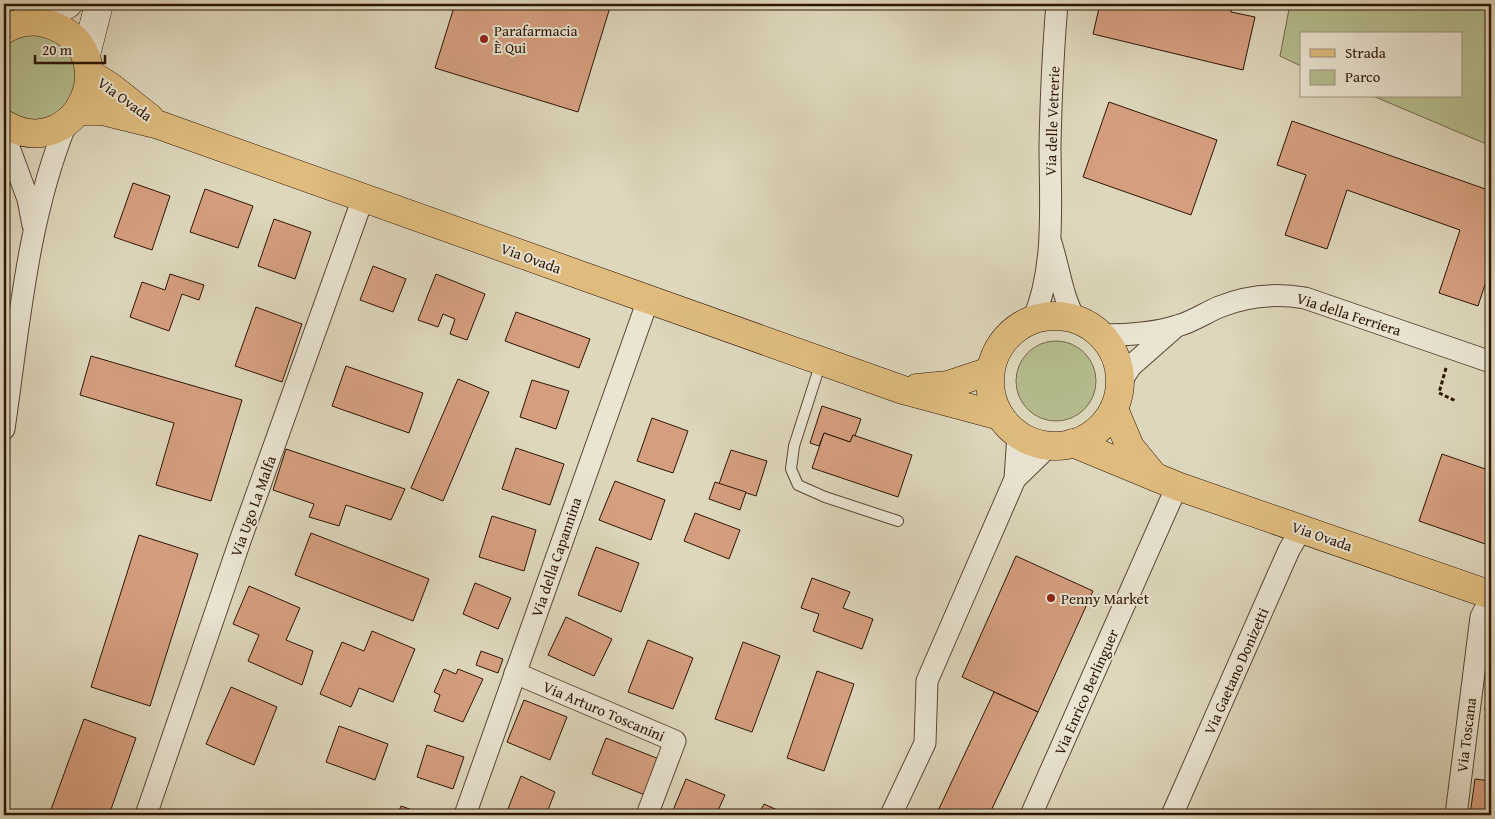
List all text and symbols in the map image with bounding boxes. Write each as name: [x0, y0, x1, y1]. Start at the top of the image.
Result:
place label: Parafarmacia È Qui: [494, 20, 578, 58]
scale bar: [35, 32, 105, 64]
legend: [1300, 32, 1462, 98]
marker: Parafarmacia È Qui: [478, 33, 490, 45]
text: 20 m: [42, 39, 73, 60]
text: Strada: [1345, 42, 1386, 63]
street label: Via delle Vetrerie: [1040, 66, 1064, 176]
text: Parco: [1345, 66, 1381, 87]
street label: Via Ovada: [93, 72, 157, 126]
street label: Via Ovada: [498, 237, 564, 279]
street label: Via della Ferriera: [1294, 287, 1404, 341]
street label: Via Ugo La Malfa: [225, 453, 281, 559]
street label: Via della Capannina: [526, 494, 586, 620]
street label: Via Ovada: [1289, 516, 1355, 556]
place label: Penny Market: [1061, 588, 1150, 609]
marker: Penny Market: [1045, 592, 1057, 604]
street label: Via Gaetano Donizetti: [1199, 604, 1273, 738]
street label: Via Enrico Berlinguer: [1049, 626, 1123, 758]
street label: Via Arturo Toscanini: [540, 676, 668, 746]
street label: Via Toscana: [1451, 696, 1481, 774]

